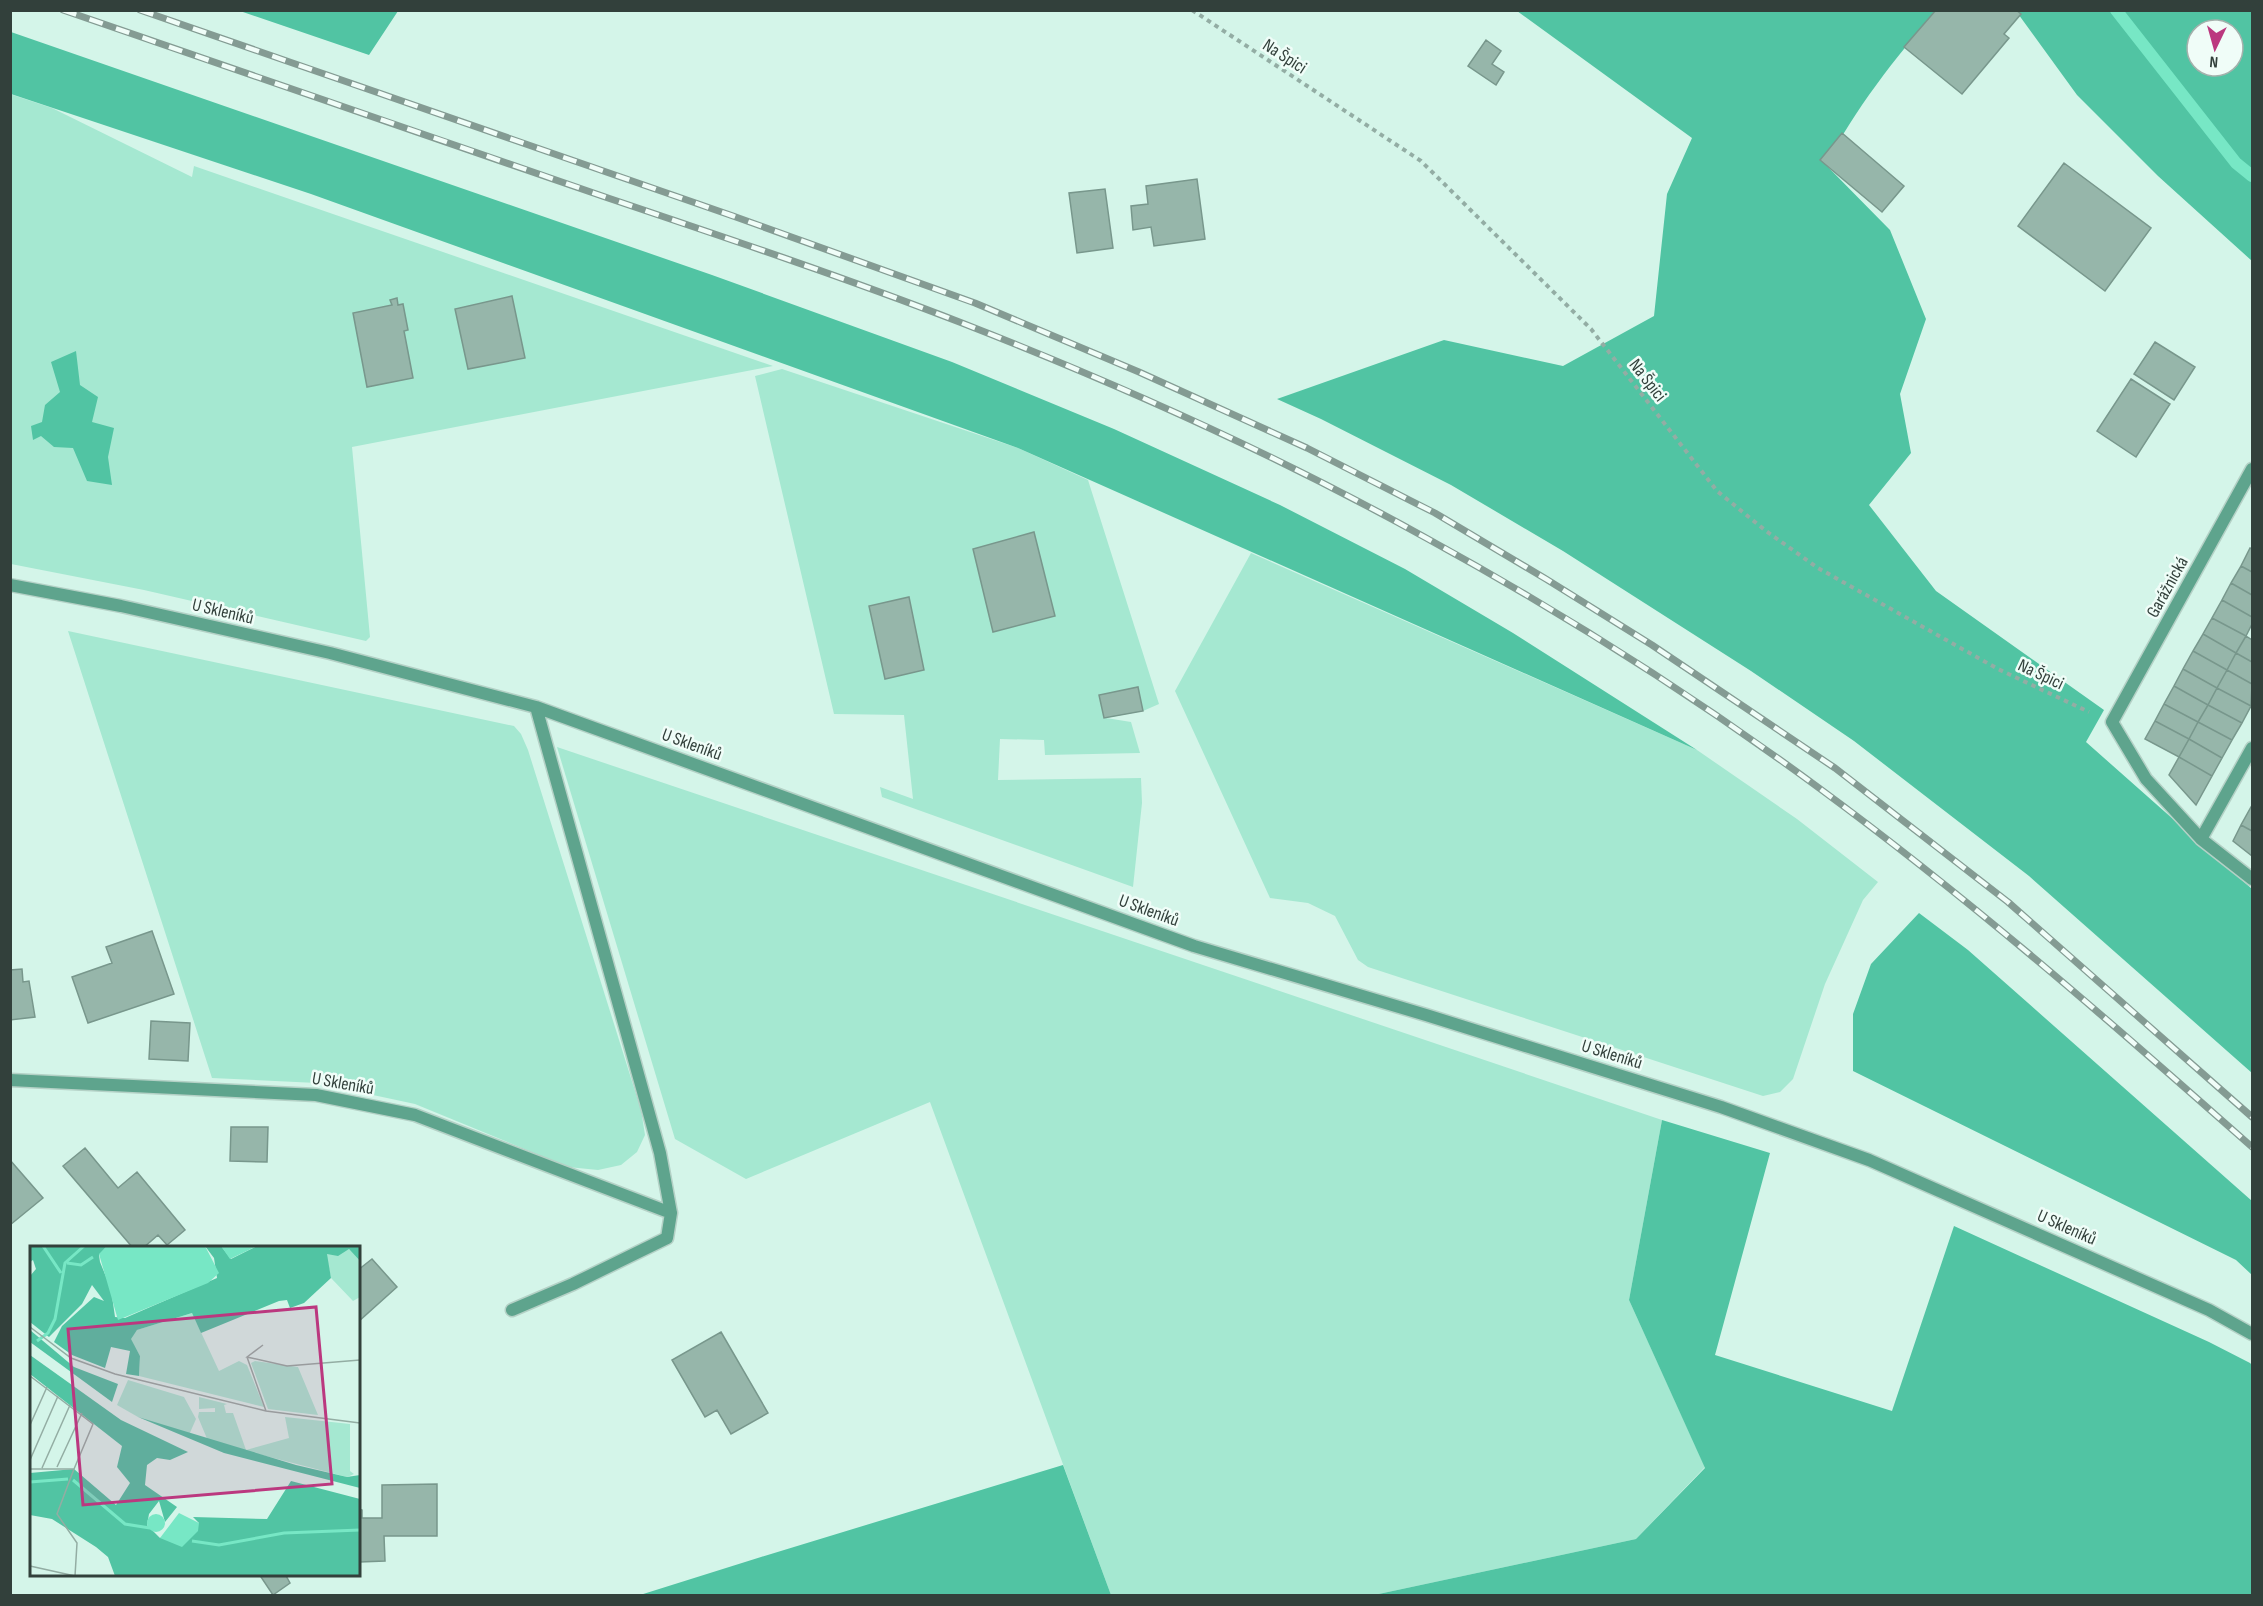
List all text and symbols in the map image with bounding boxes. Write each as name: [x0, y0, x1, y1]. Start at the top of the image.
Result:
north arrow: [2185, 18, 2245, 78]
street label: Na Špici: [1259, 35, 1311, 78]
text: N: [2209, 52, 2219, 71]
street label: Na Špici: [1625, 355, 1671, 406]
street label: Garážnická: [2142, 553, 2193, 621]
street label: U Skleníků: [190, 594, 256, 629]
street label: Na Špici: [2015, 655, 2067, 694]
street label: U Skleníků: [659, 724, 725, 765]
street label: U Skleníků: [1116, 890, 1182, 931]
street label: U Skleníků: [1579, 1035, 1645, 1074]
street label: U Skleníků: [310, 1068, 375, 1099]
street label: U Skleníků: [2034, 1205, 2100, 1250]
inset map: [30, 1246, 360, 1576]

